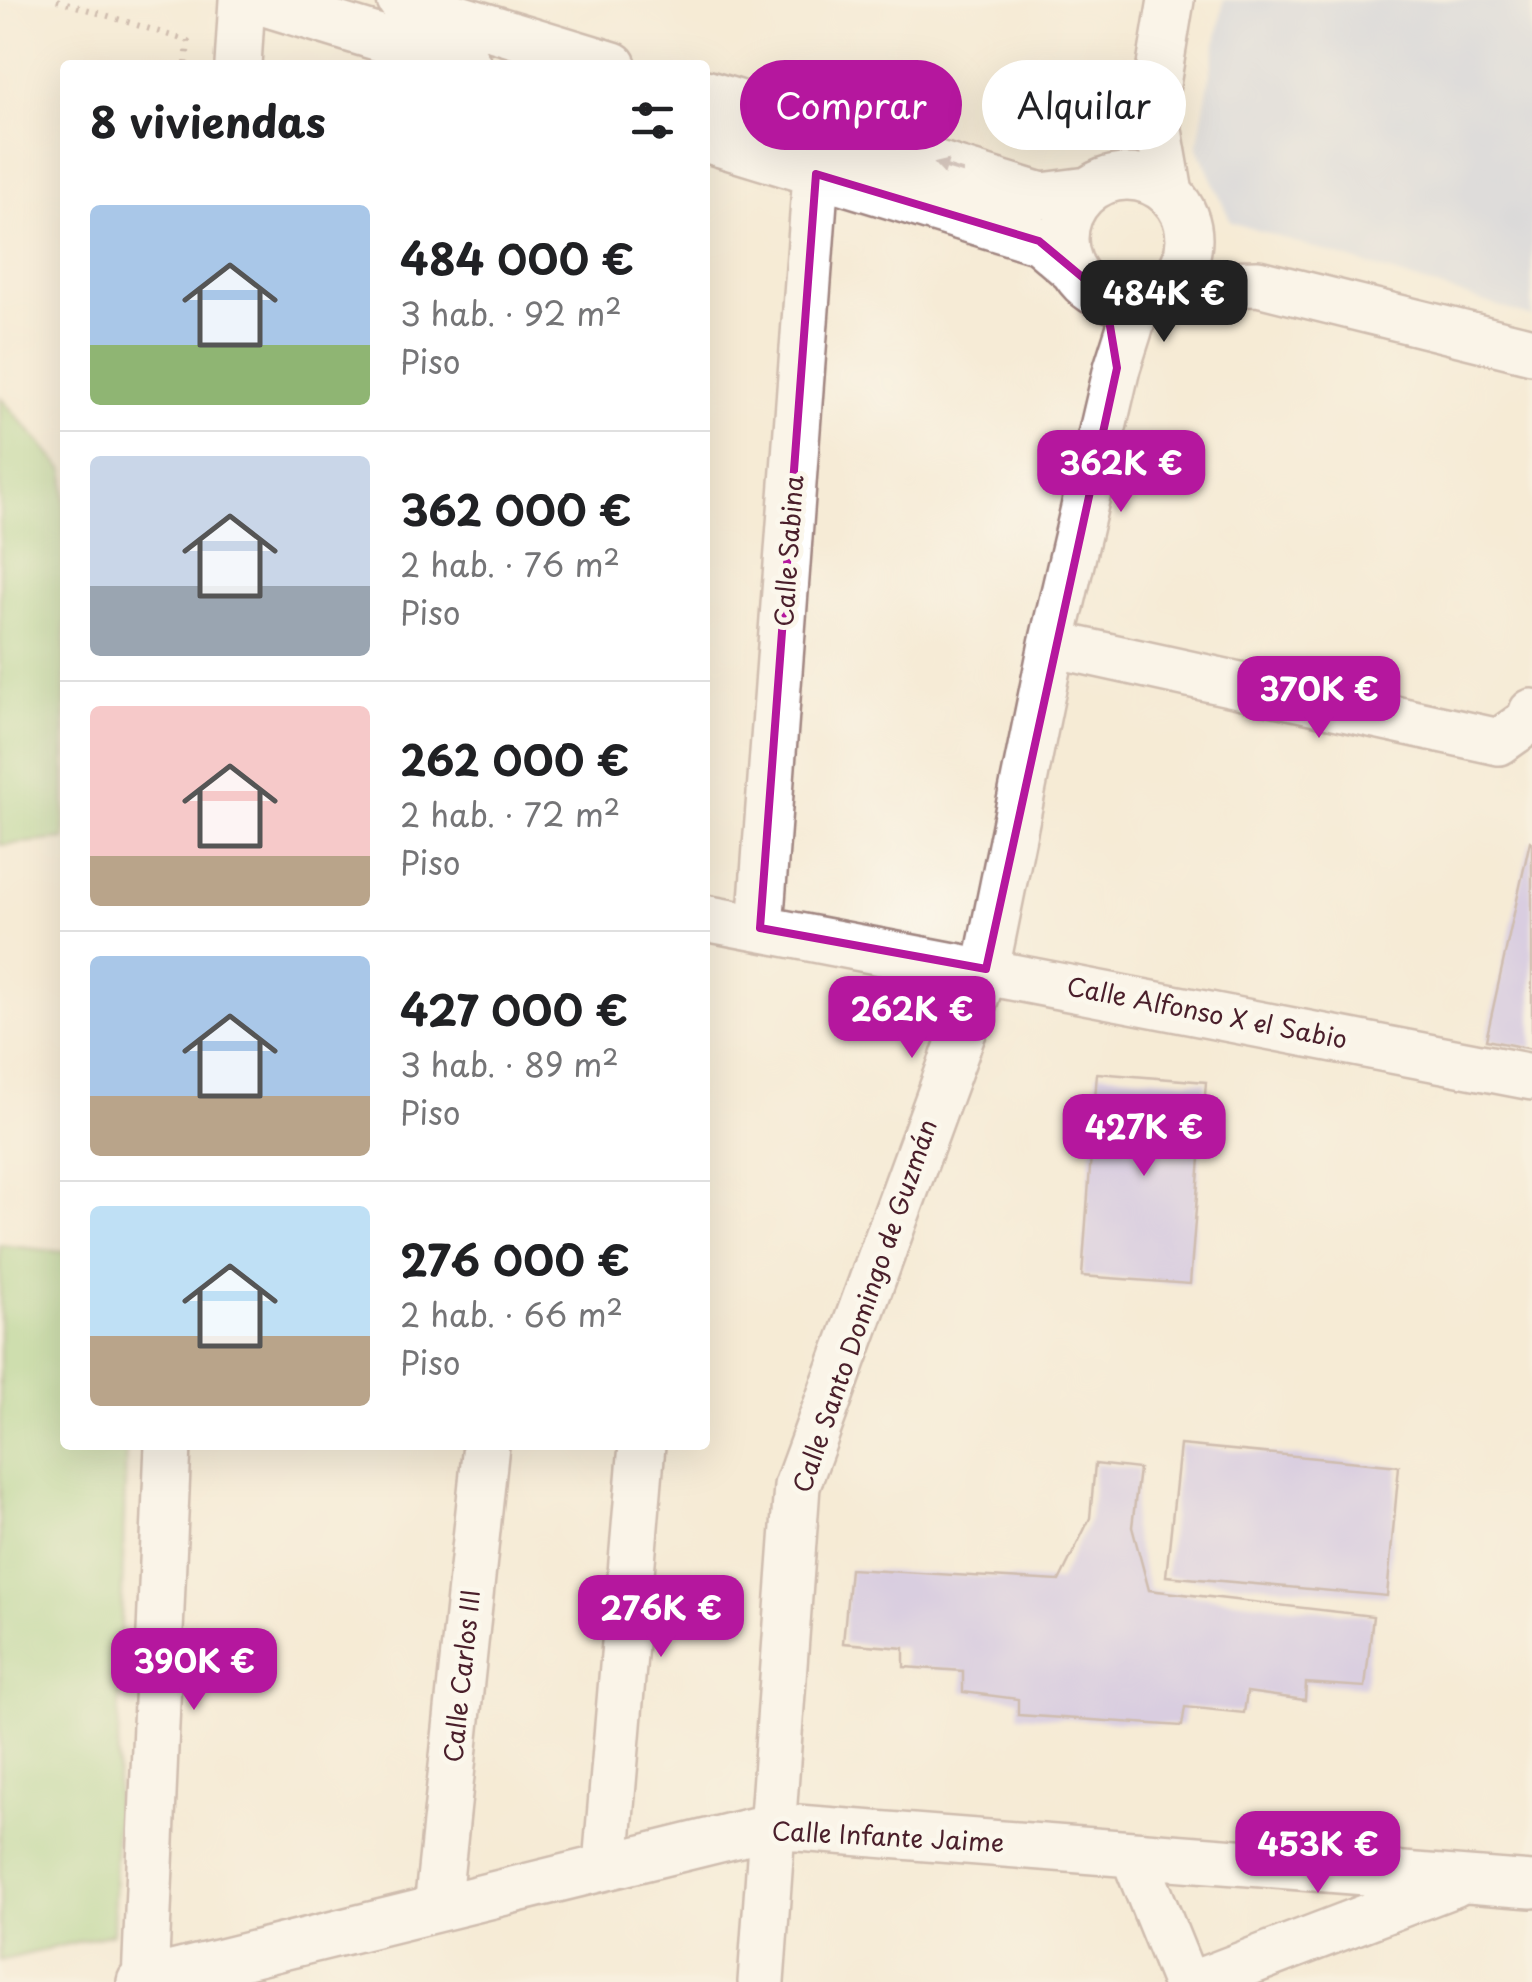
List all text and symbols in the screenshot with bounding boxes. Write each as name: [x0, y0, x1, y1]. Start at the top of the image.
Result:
chip: Comprar: [740, 60, 962, 150]
chip: Alquilar: [982, 60, 1186, 150]
text: 8 viviendas: [90, 89, 326, 152]
icon: filters: [625, 93, 680, 148]
one-way arrow: [934, 160, 964, 175]
text: 484 000 €: [400, 226, 634, 289]
icon: home: [170, 245, 290, 365]
pin: 484K €: [1083, 260, 1245, 345]
text: 484K €: [1103, 268, 1225, 316]
text: 3 hab. · 92 m²: [400, 289, 622, 337]
text: Piso: [400, 337, 461, 385]
pin: 362K €: [1040, 430, 1202, 515]
text: 362K €: [1059, 438, 1183, 486]
street label: Calle Sabina: [764, 474, 812, 628]
text: 362 000 €: [400, 477, 632, 540]
icon: home: [170, 496, 290, 616]
text: 2 hab. · 76 m²: [400, 540, 620, 588]
text: Piso: [400, 588, 461, 636]
pin: 370K €: [1238, 656, 1400, 741]
text: 370K €: [1259, 664, 1379, 712]
text: 262 000 €: [400, 727, 629, 790]
icon: home: [170, 746, 290, 866]
text: 2 hab. · 72 m²: [400, 790, 620, 838]
text: Piso: [400, 838, 461, 886]
street label: Calle Alfonso X el Sabio: [1064, 966, 1351, 1058]
pin: 262K €: [831, 976, 993, 1061]
text: 427 000 €: [400, 977, 628, 1040]
text: 262K €: [850, 984, 974, 1032]
icon: home: [170, 996, 290, 1116]
text: 3 hab. · 89 m²: [400, 1040, 619, 1088]
text: Piso: [400, 1088, 461, 1136]
pin: 427K €: [1063, 1094, 1225, 1179]
text: 427K €: [1085, 1102, 1203, 1150]
street label: Calle Santo Domingo de Guzmán: [782, 1114, 946, 1498]
text: 276 000 €: [400, 1227, 630, 1290]
icon: home: [170, 1246, 290, 1366]
text: 2 hab. · 66 m²: [400, 1290, 623, 1338]
text: Piso: [400, 1338, 461, 1386]
pin: 276K €: [580, 1575, 742, 1660]
text: 276K €: [600, 1583, 722, 1631]
street label: Calle Carlos III: [433, 1588, 489, 1764]
pin: 390K €: [113, 1628, 275, 1713]
text: 390K €: [133, 1636, 255, 1684]
street label: Calle Infante Jaime: [771, 1811, 1005, 1861]
pin: 453K €: [1237, 1811, 1399, 1896]
text: 453K €: [1257, 1819, 1379, 1867]

